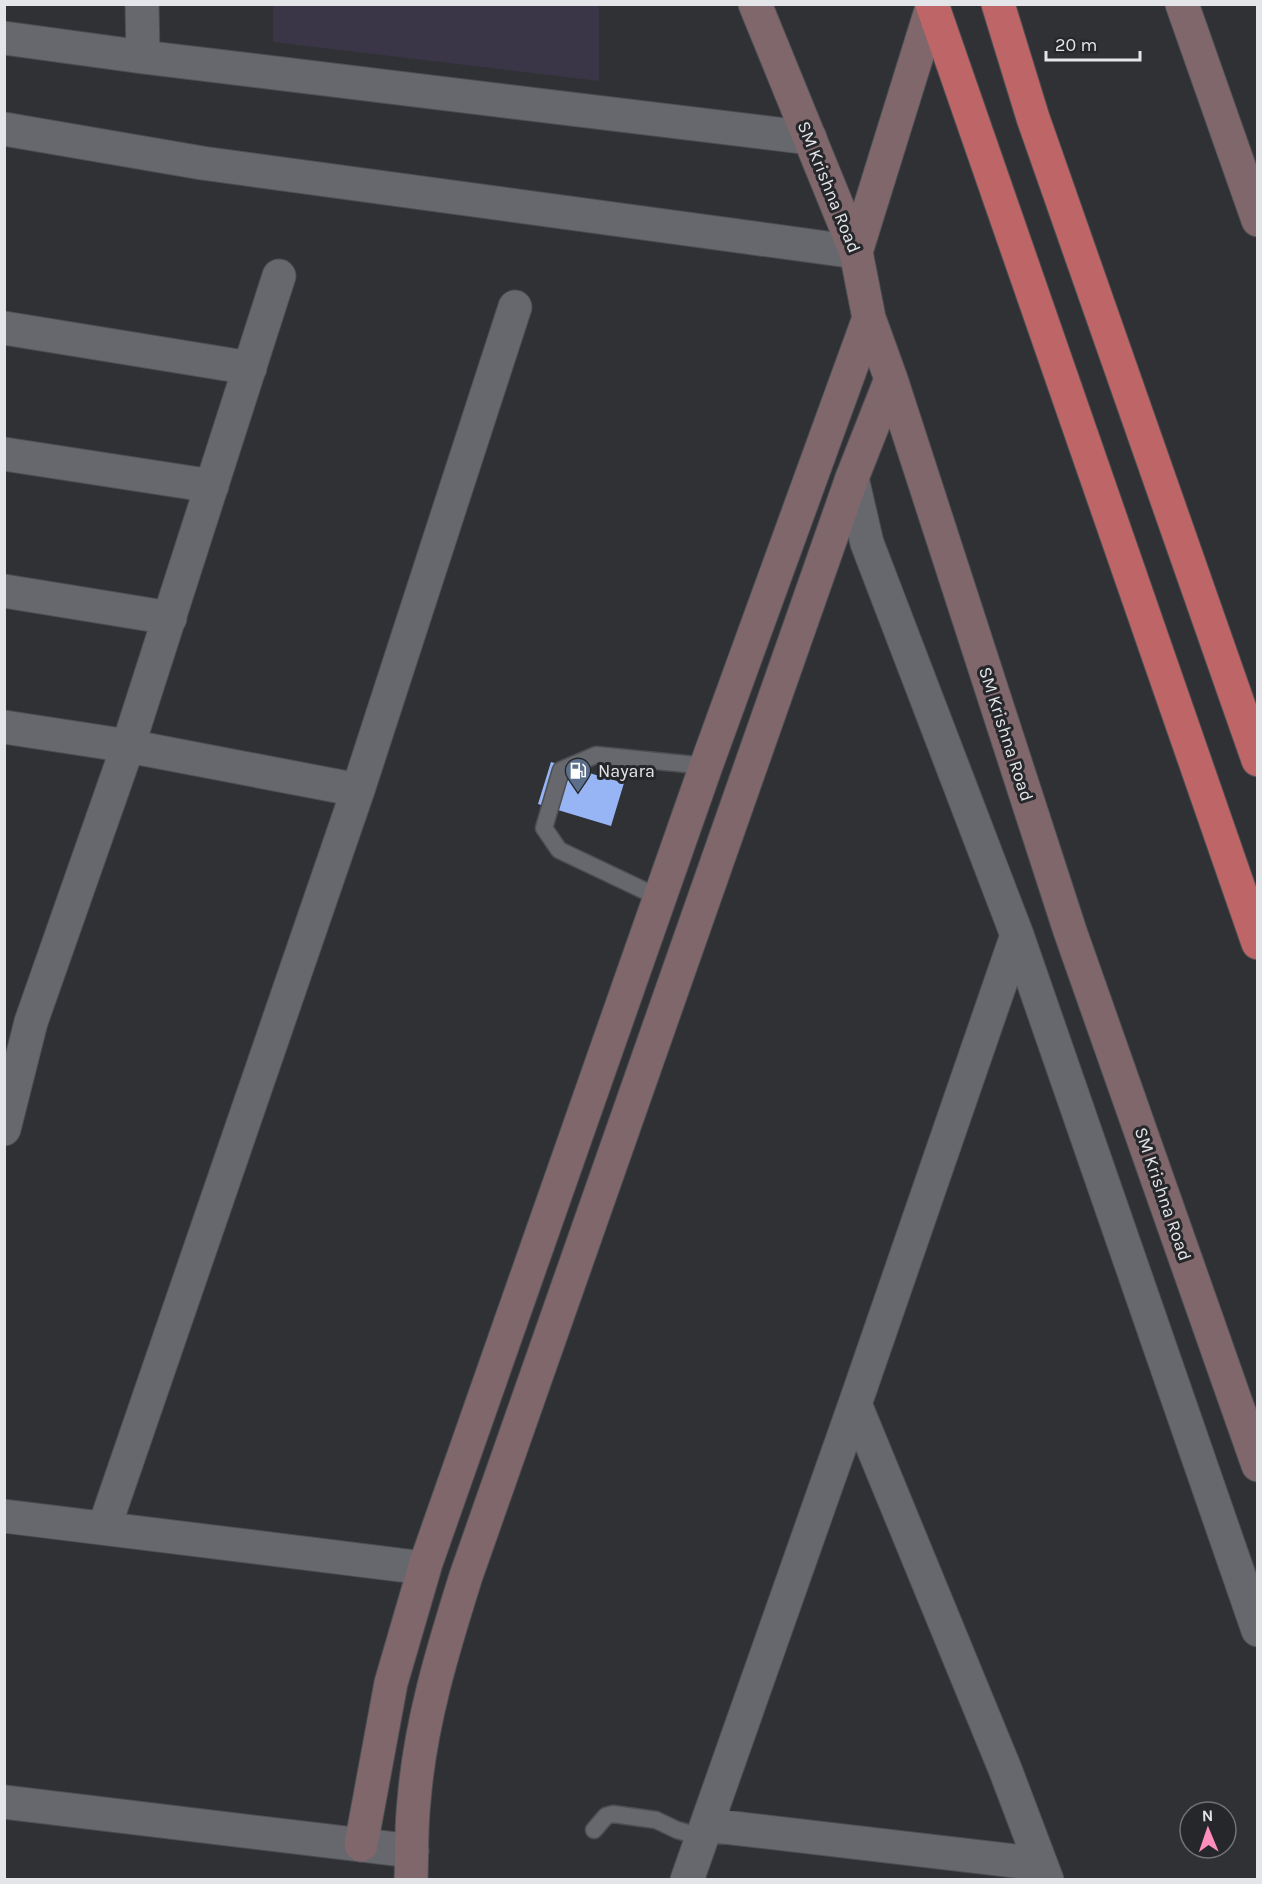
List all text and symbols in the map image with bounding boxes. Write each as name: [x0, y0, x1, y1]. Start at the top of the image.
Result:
scale bar: [1046, 24, 1140, 62]
text: 20 m: [1055, 34, 1097, 56]
street label: SM Krishna Road: [793, 118, 865, 256]
street label: SM Krishna Road: [974, 664, 1038, 804]
fuel station icon: Nayara: [563, 756, 593, 794]
place label: Nayara: [598, 760, 655, 782]
street label: SM Krishna Road: [1130, 1124, 1196, 1264]
north arrow: [1178, 1800, 1238, 1860]
text: N: [1201, 1806, 1214, 1825]

